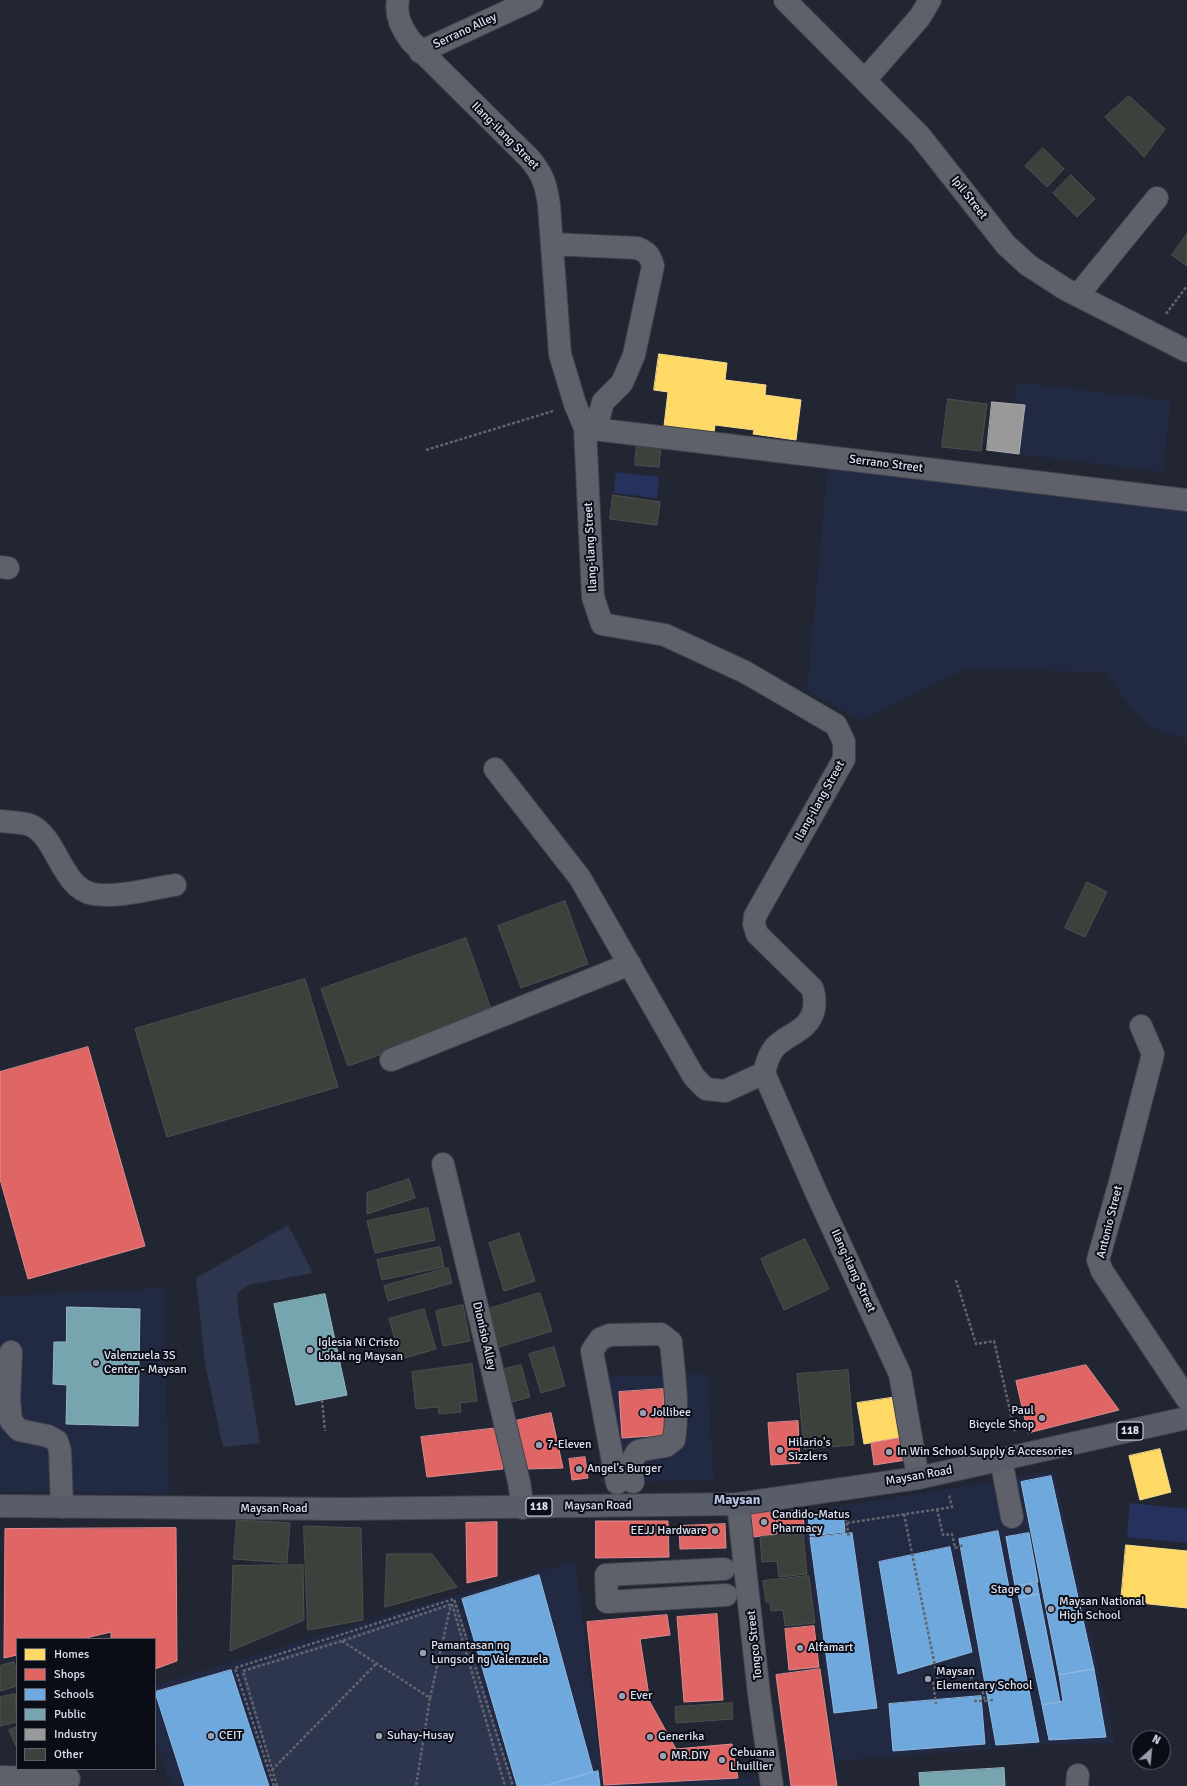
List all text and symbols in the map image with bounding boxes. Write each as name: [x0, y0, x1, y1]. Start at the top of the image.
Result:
street label: Serrano Alley: [431, 10, 499, 52]
street label: Ilang-ilang Street: [468, 99, 542, 173]
street label: Ipil Street: [948, 174, 990, 222]
street label: Serrano Street: [848, 452, 924, 476]
street label: Ilang-ilang Street: [581, 502, 601, 592]
street label: Ilang-ilang Street: [792, 758, 848, 844]
street label: Antonio Street: [1094, 1184, 1126, 1260]
street label: Ilang-ilang Street: [827, 1227, 879, 1315]
street label: Dionisio Alley: [469, 1300, 499, 1372]
place label: Iglesia Ni Cristo Lokal ng Maysan: [318, 1336, 403, 1364]
marker: Iglesia Ni Cristo Lokal ng Maysan: [305, 1345, 315, 1355]
place label: Valenzuela 3S Center - Maysan: [104, 1349, 187, 1377]
marker: Valenzuela 3S Center - Maysan: [91, 1358, 101, 1368]
place label: Paul Bicycle Shop: [969, 1404, 1034, 1432]
place label: Jollibee: [651, 1406, 691, 1420]
marker: Jollibee: [638, 1408, 648, 1418]
marker: Paul Bicycle Shop: [1037, 1413, 1047, 1423]
road number: 118: [1117, 1422, 1143, 1440]
place label: Hilario's Sizzlers: [788, 1436, 831, 1464]
place label: 7-Eleven: [547, 1438, 592, 1452]
marker: 7-Eleven: [534, 1440, 544, 1450]
marker: Hilario's Sizzlers: [775, 1445, 785, 1455]
place label: In Win School Supply & Accesories: [897, 1445, 1073, 1459]
marker: In Win School Supply & Accesories: [884, 1447, 894, 1457]
place label: Angel's Burger: [587, 1462, 662, 1476]
street label: Maysan Road: [885, 1463, 953, 1489]
marker: Angel's Burger: [574, 1464, 584, 1474]
district label: Maysan: [714, 1492, 760, 1508]
road number: 118: [526, 1498, 552, 1516]
street label: Maysan Road: [564, 1498, 632, 1514]
street label: Maysan Road: [240, 1502, 308, 1516]
place label: Candido-Matus Pharmacy: [772, 1508, 850, 1536]
marker: Candido-Matus Pharmacy: [759, 1517, 769, 1527]
place label: EEJJ Hardware: [631, 1524, 707, 1538]
marker: EEJJ Hardware: [710, 1526, 720, 1536]
place label: Stage: [991, 1583, 1020, 1597]
marker: Stage: [1023, 1585, 1033, 1595]
place label: Maysan National High School: [1059, 1595, 1145, 1623]
marker: Maysan National High School: [1046, 1604, 1056, 1614]
street label: Tongco Street: [744, 1610, 766, 1680]
legend: [16, 1638, 156, 1770]
place label: Pamantasan ng Lungsod ng Valenzuela: [431, 1639, 548, 1667]
place label: Alfamart: [808, 1641, 853, 1655]
marker: Alfamart: [795, 1643, 805, 1653]
text: Homes: [54, 1647, 89, 1662]
marker: Pamantasan ng Lungsod ng Valenzuela: [418, 1648, 428, 1658]
place label: Maysan Elementary School: [936, 1665, 1032, 1693]
text: Shops: [54, 1667, 85, 1682]
marker: Maysan Elementary School: [923, 1674, 933, 1684]
text: Schools: [54, 1687, 94, 1702]
place label: Ever: [630, 1689, 652, 1703]
marker: Ever: [617, 1691, 627, 1701]
text: Public: [54, 1707, 86, 1722]
text: Industry: [54, 1727, 97, 1742]
place label: CEIT: [219, 1729, 242, 1743]
place label: Suhay-Husay: [387, 1729, 454, 1743]
place label: Generika: [658, 1730, 704, 1744]
north arrow: [1131, 1730, 1171, 1770]
marker: CEIT: [206, 1731, 216, 1741]
marker: Suhay-Husay: [374, 1731, 384, 1741]
marker: Generika: [645, 1732, 655, 1742]
text: N: [1150, 1732, 1163, 1747]
place label: Cebuana Lhuillier: [730, 1746, 775, 1774]
text: Other: [54, 1747, 83, 1762]
place label: MR.DIY: [671, 1749, 708, 1763]
marker: MR.DIY: [658, 1751, 668, 1761]
marker: Cebuana Lhuillier: [717, 1755, 727, 1765]

